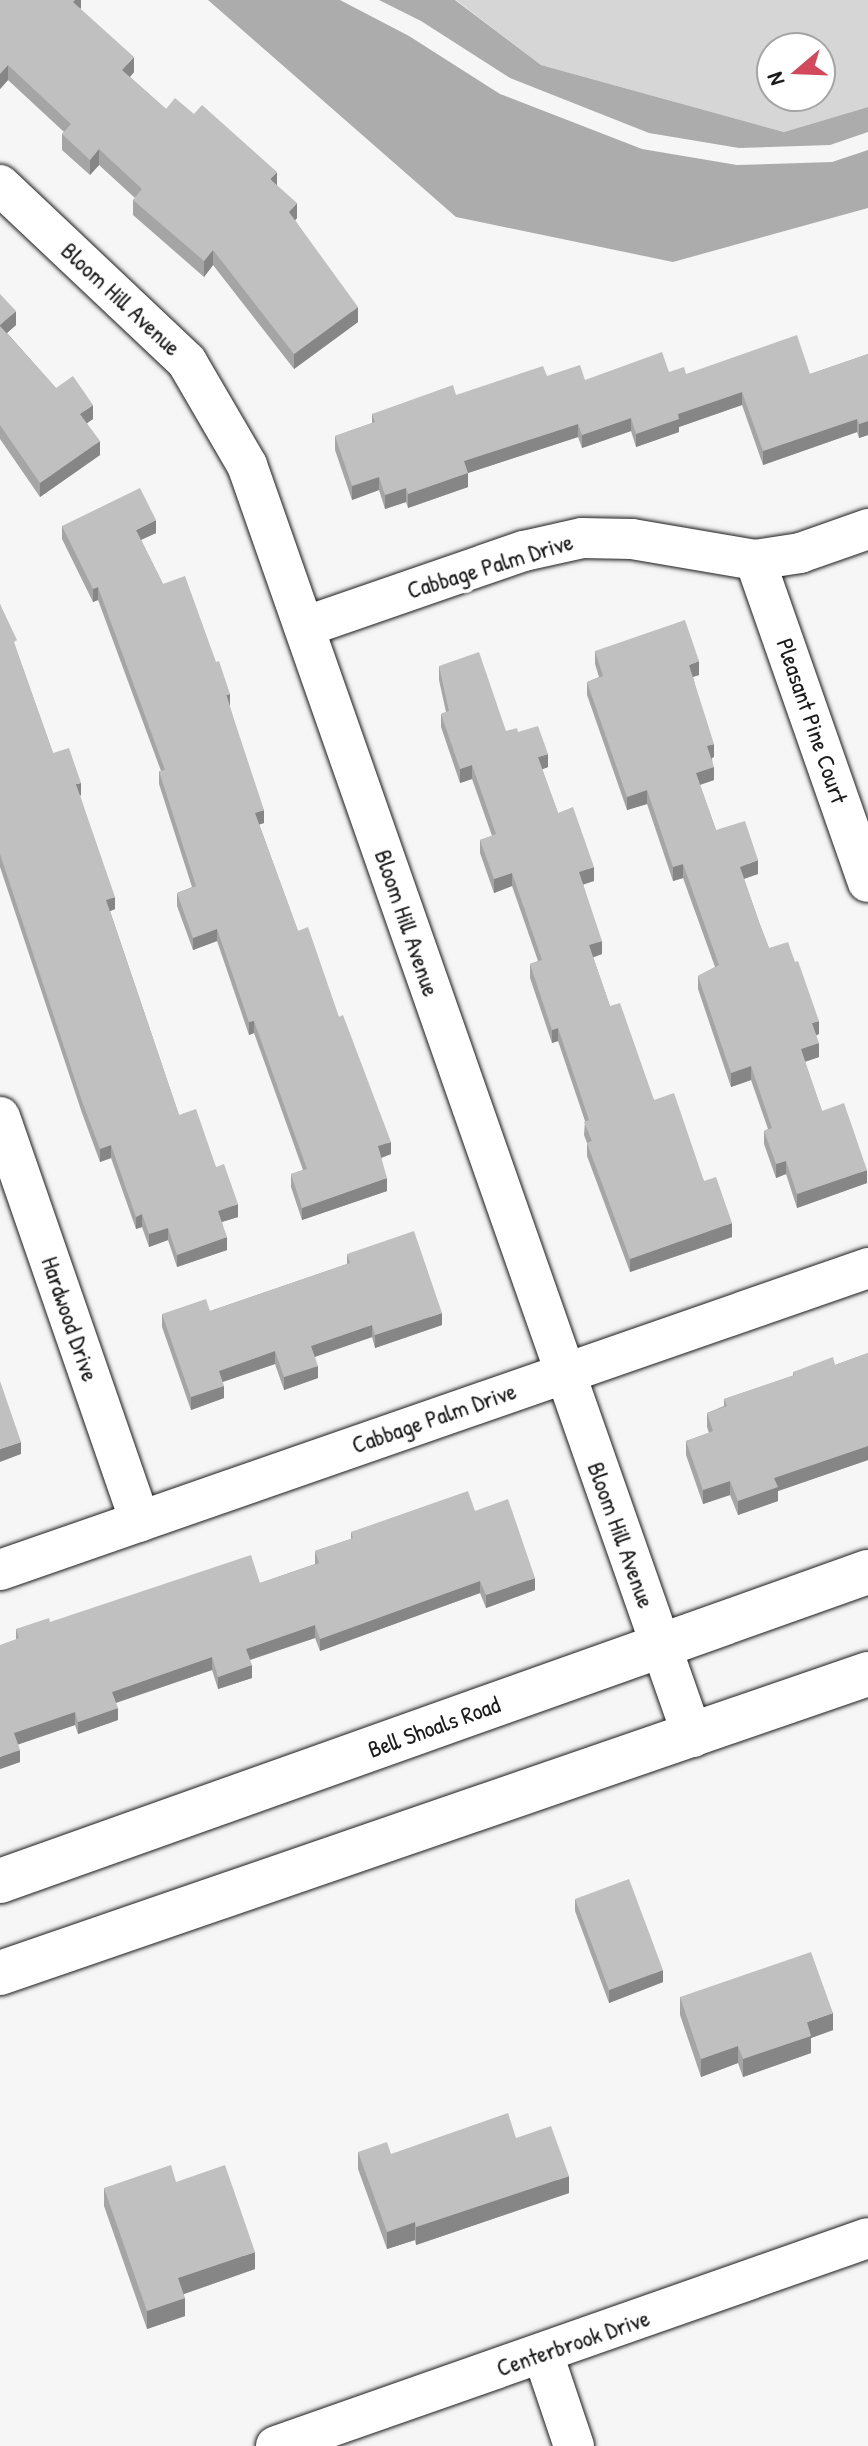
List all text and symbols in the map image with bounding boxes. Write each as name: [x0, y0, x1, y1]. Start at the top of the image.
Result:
north arrow: [756, 32, 836, 112]
text: N: [759, 69, 791, 90]
street label: Bloom Hill Avenue: [55, 236, 187, 362]
street label: Cabbage Palm Drive: [404, 527, 576, 605]
street label: Pleasant Pine Court: [770, 635, 854, 807]
street label: Bloom Hill Avenue: [368, 846, 446, 1000]
street label: Hardwood Drive: [35, 1253, 105, 1385]
street label: Cabbage Palm Drive: [348, 1376, 520, 1460]
street label: Bloom Hill Avenue: [581, 1458, 661, 1612]
street label: Bell Shoals Road: [364, 1690, 504, 1764]
street label: Centerbrook Drive: [493, 2303, 653, 2383]

